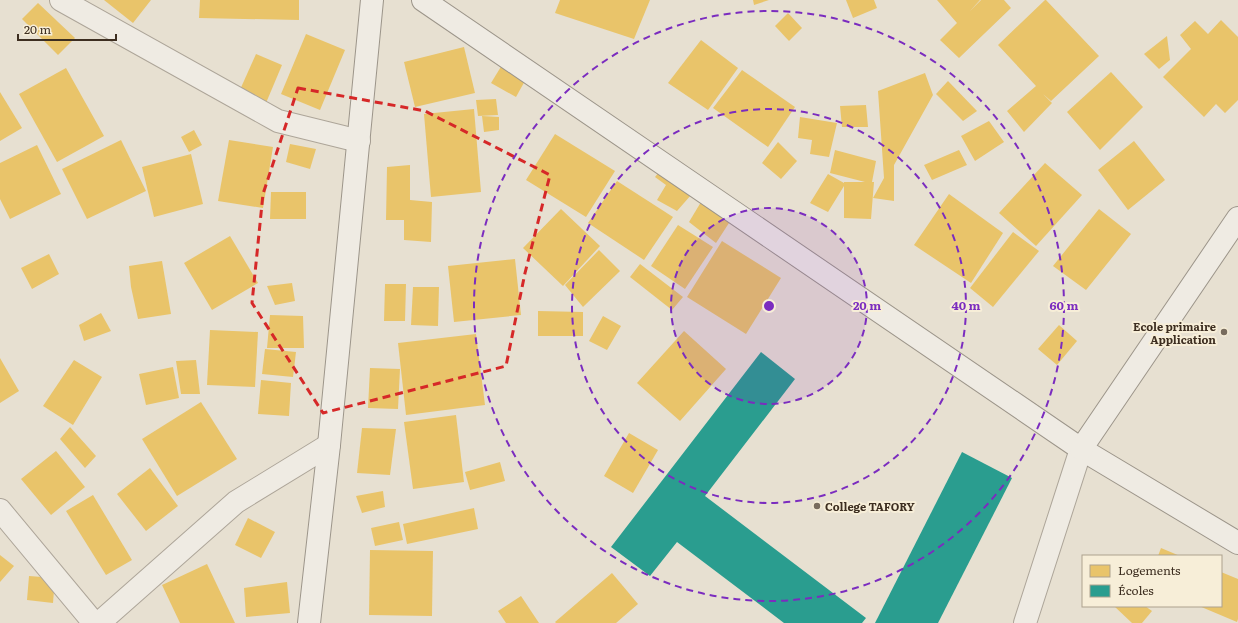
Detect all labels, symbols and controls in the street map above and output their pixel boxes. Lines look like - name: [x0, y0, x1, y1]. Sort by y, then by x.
- scale bar: [18, 16, 116, 42]
- text: 20 m: [24, 20, 51, 38]
- text: 20 m: [853, 296, 881, 314]
- text: 40 m: [952, 296, 981, 314]
- text: 60 m: [1050, 296, 1078, 314]
- centre of rings: [762, 299, 776, 313]
- place label: Ecole primaire Application: [1133, 318, 1216, 347]
- marker: Ecole primaire Application: [1219, 327, 1229, 337]
- place label: College TAFORY: [825, 498, 916, 514]
- marker: College TAFORY: [812, 501, 822, 511]
- legend: [1082, 555, 1222, 607]
- text: Logements: [1118, 561, 1181, 579]
- text: Écoles: [1118, 581, 1154, 599]

